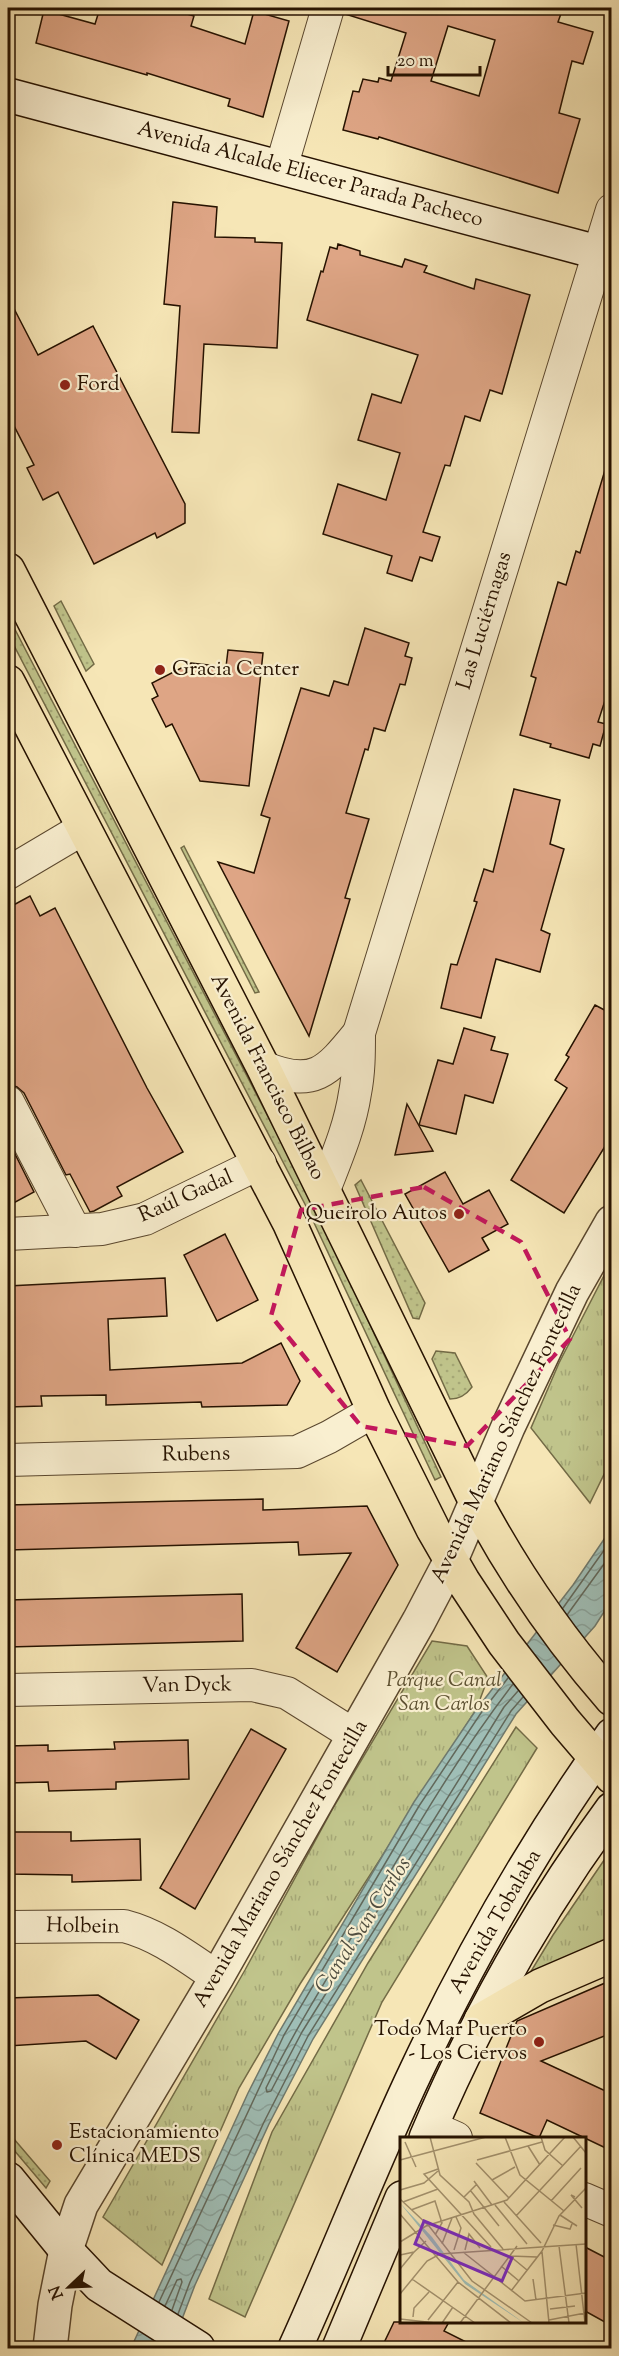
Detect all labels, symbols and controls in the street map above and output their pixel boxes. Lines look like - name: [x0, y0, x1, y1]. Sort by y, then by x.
- scale bar: [388, 39, 480, 77]
- text: 20 m: [397, 49, 434, 75]
- street label: Avenida Alcalde Eliecer Parada Pacheco: [134, 114, 486, 236]
- place label: Ford: [77, 370, 120, 400]
- marker: Ford: [58, 378, 72, 392]
- street label: Las Luciérnagas: [450, 548, 520, 694]
- place label: Gracia Center: [172, 655, 299, 685]
- marker: Gracia Center: [153, 663, 167, 677]
- street label: Avenida Francisco Bilbao: [202, 969, 332, 1185]
- street label: Raúl Gadal: [134, 1163, 238, 1231]
- place label: Queirolo Autos: [305, 1199, 447, 1229]
- marker: Queirolo Autos: [452, 1207, 466, 1221]
- street label: Avenida Mariano Sánchez Fontecilla: [424, 1279, 590, 1589]
- street label: Rubens: [162, 1439, 230, 1471]
- park label: Parque Canal San Carlos: [386, 1666, 502, 1720]
- street label: Van Dyck: [142, 1670, 233, 1702]
- street label: Avenida Mariano Sánchez Fontecilla: [186, 1714, 376, 2013]
- street label: Avenida Tobalaba: [442, 1844, 550, 2000]
- water label: Canal San Carlos: [308, 1852, 420, 2000]
- street label: Holbein: [46, 1911, 120, 1943]
- place label: Todo Mar Puerto - Los Ciervos: [374, 2015, 527, 2069]
- marker: Todo Mar Puerto - Los Ciervos: [532, 2035, 546, 2049]
- place label: Estacionamiento Clínica MEDS: [69, 2118, 219, 2172]
- inset map: [400, 2137, 586, 2323]
- marker: Estacionamiento Clínica MEDS: [50, 2138, 64, 2152]
- north arrow: [39, 2257, 99, 2317]
- text: N: [44, 2281, 71, 2302]

